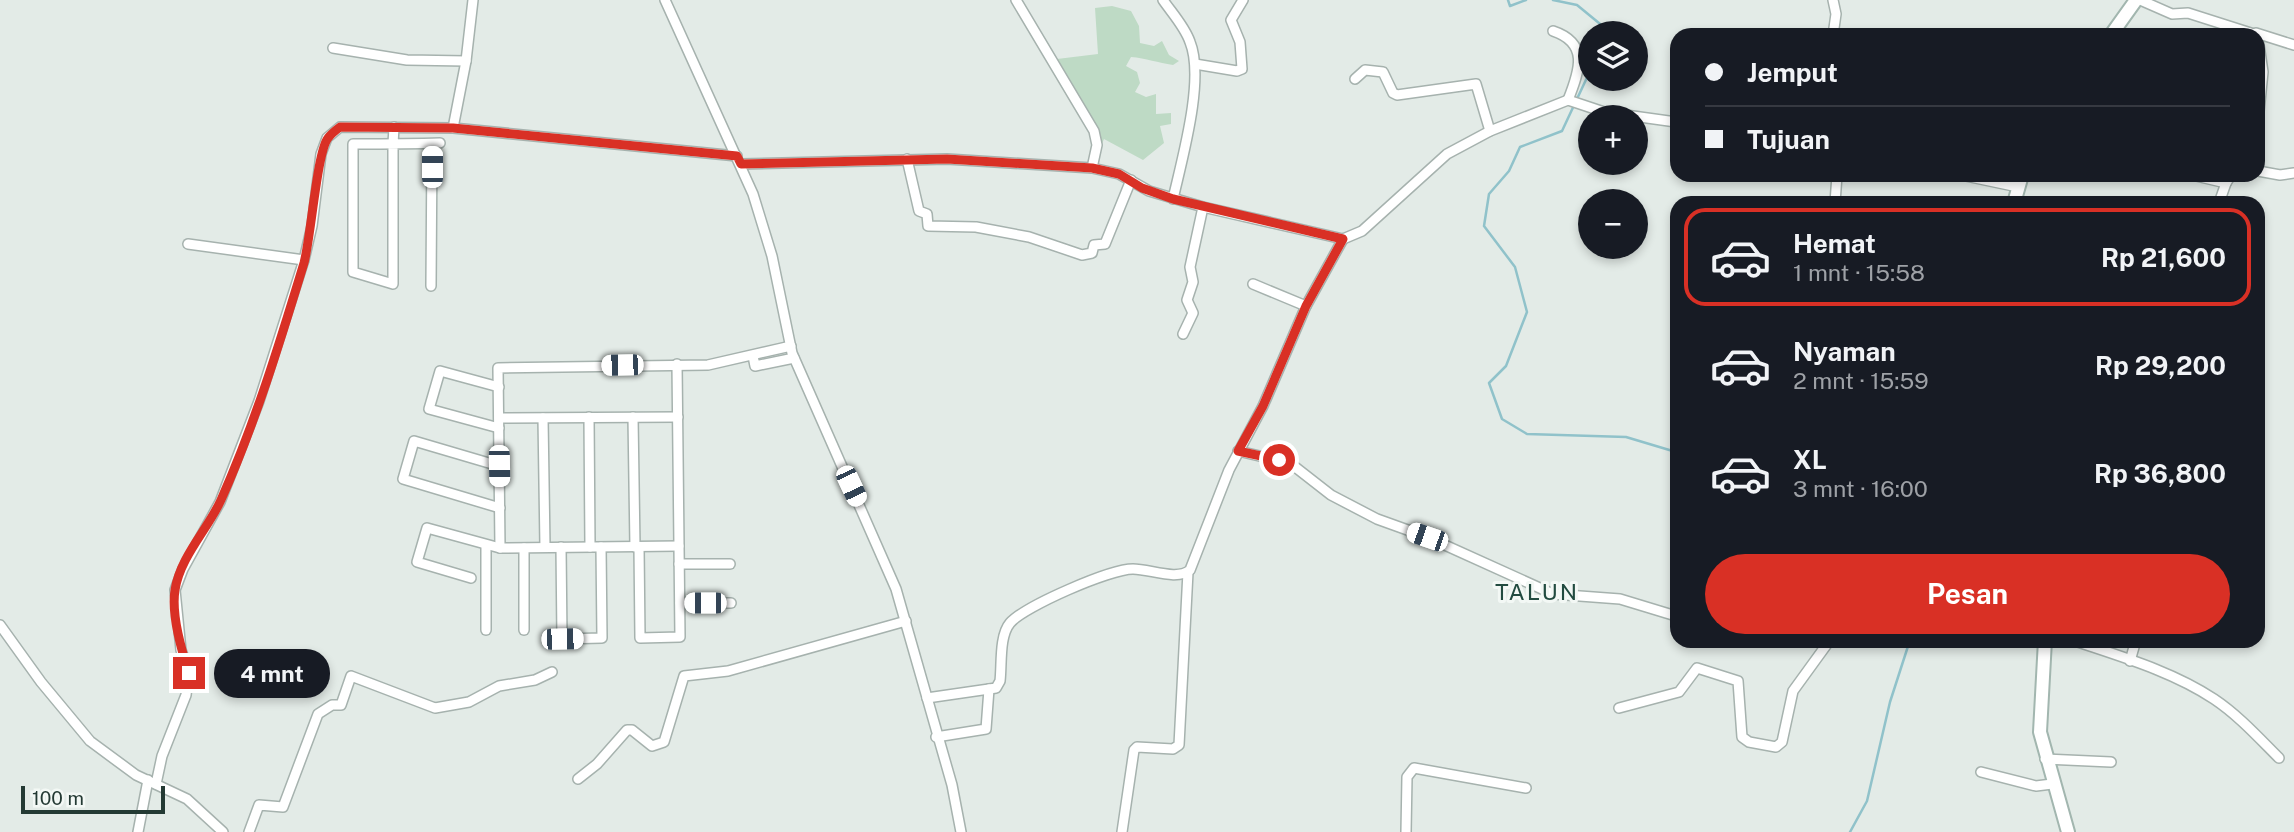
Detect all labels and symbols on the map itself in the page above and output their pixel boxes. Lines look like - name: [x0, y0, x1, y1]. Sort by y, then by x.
- car: [422, 146, 443, 188]
- car: [601, 354, 644, 376]
- route start: [1263, 444, 1295, 476]
- car: [489, 445, 510, 487]
- car: [833, 463, 870, 509]
- car: [1404, 520, 1451, 554]
- district label: TALUN: [1495, 578, 1579, 605]
- car: [685, 593, 727, 614]
- car: [541, 628, 584, 650]
- callout: 4 mnt: [214, 648, 329, 698]
- route end: [173, 657, 205, 689]
- scale bar: [21, 783, 164, 815]

